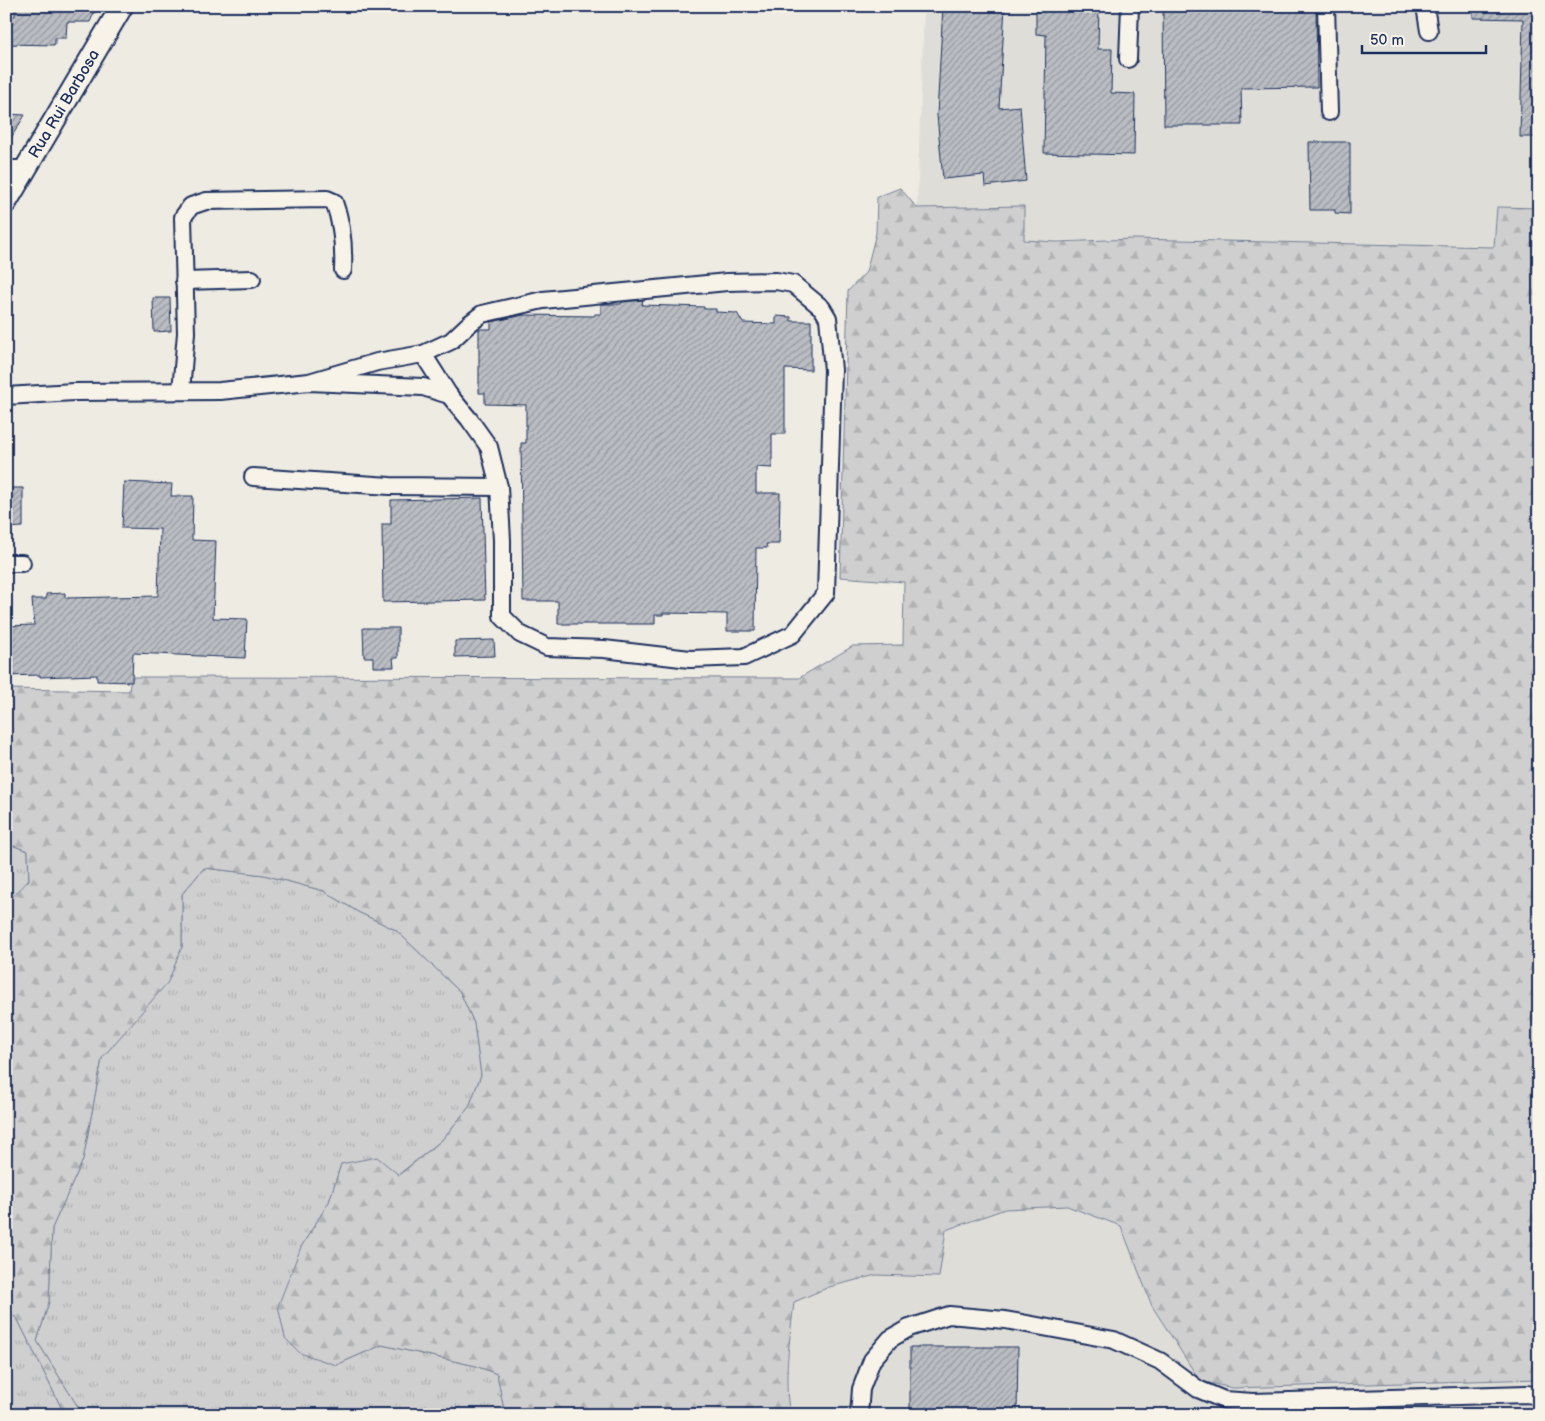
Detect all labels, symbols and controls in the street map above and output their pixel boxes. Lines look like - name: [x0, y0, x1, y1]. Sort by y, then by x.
- scale bar: [1362, 22, 1486, 54]
- text: 50 m: [1370, 31, 1404, 50]
- street label: Rua Rui Barbosa: [25, 46, 104, 162]

